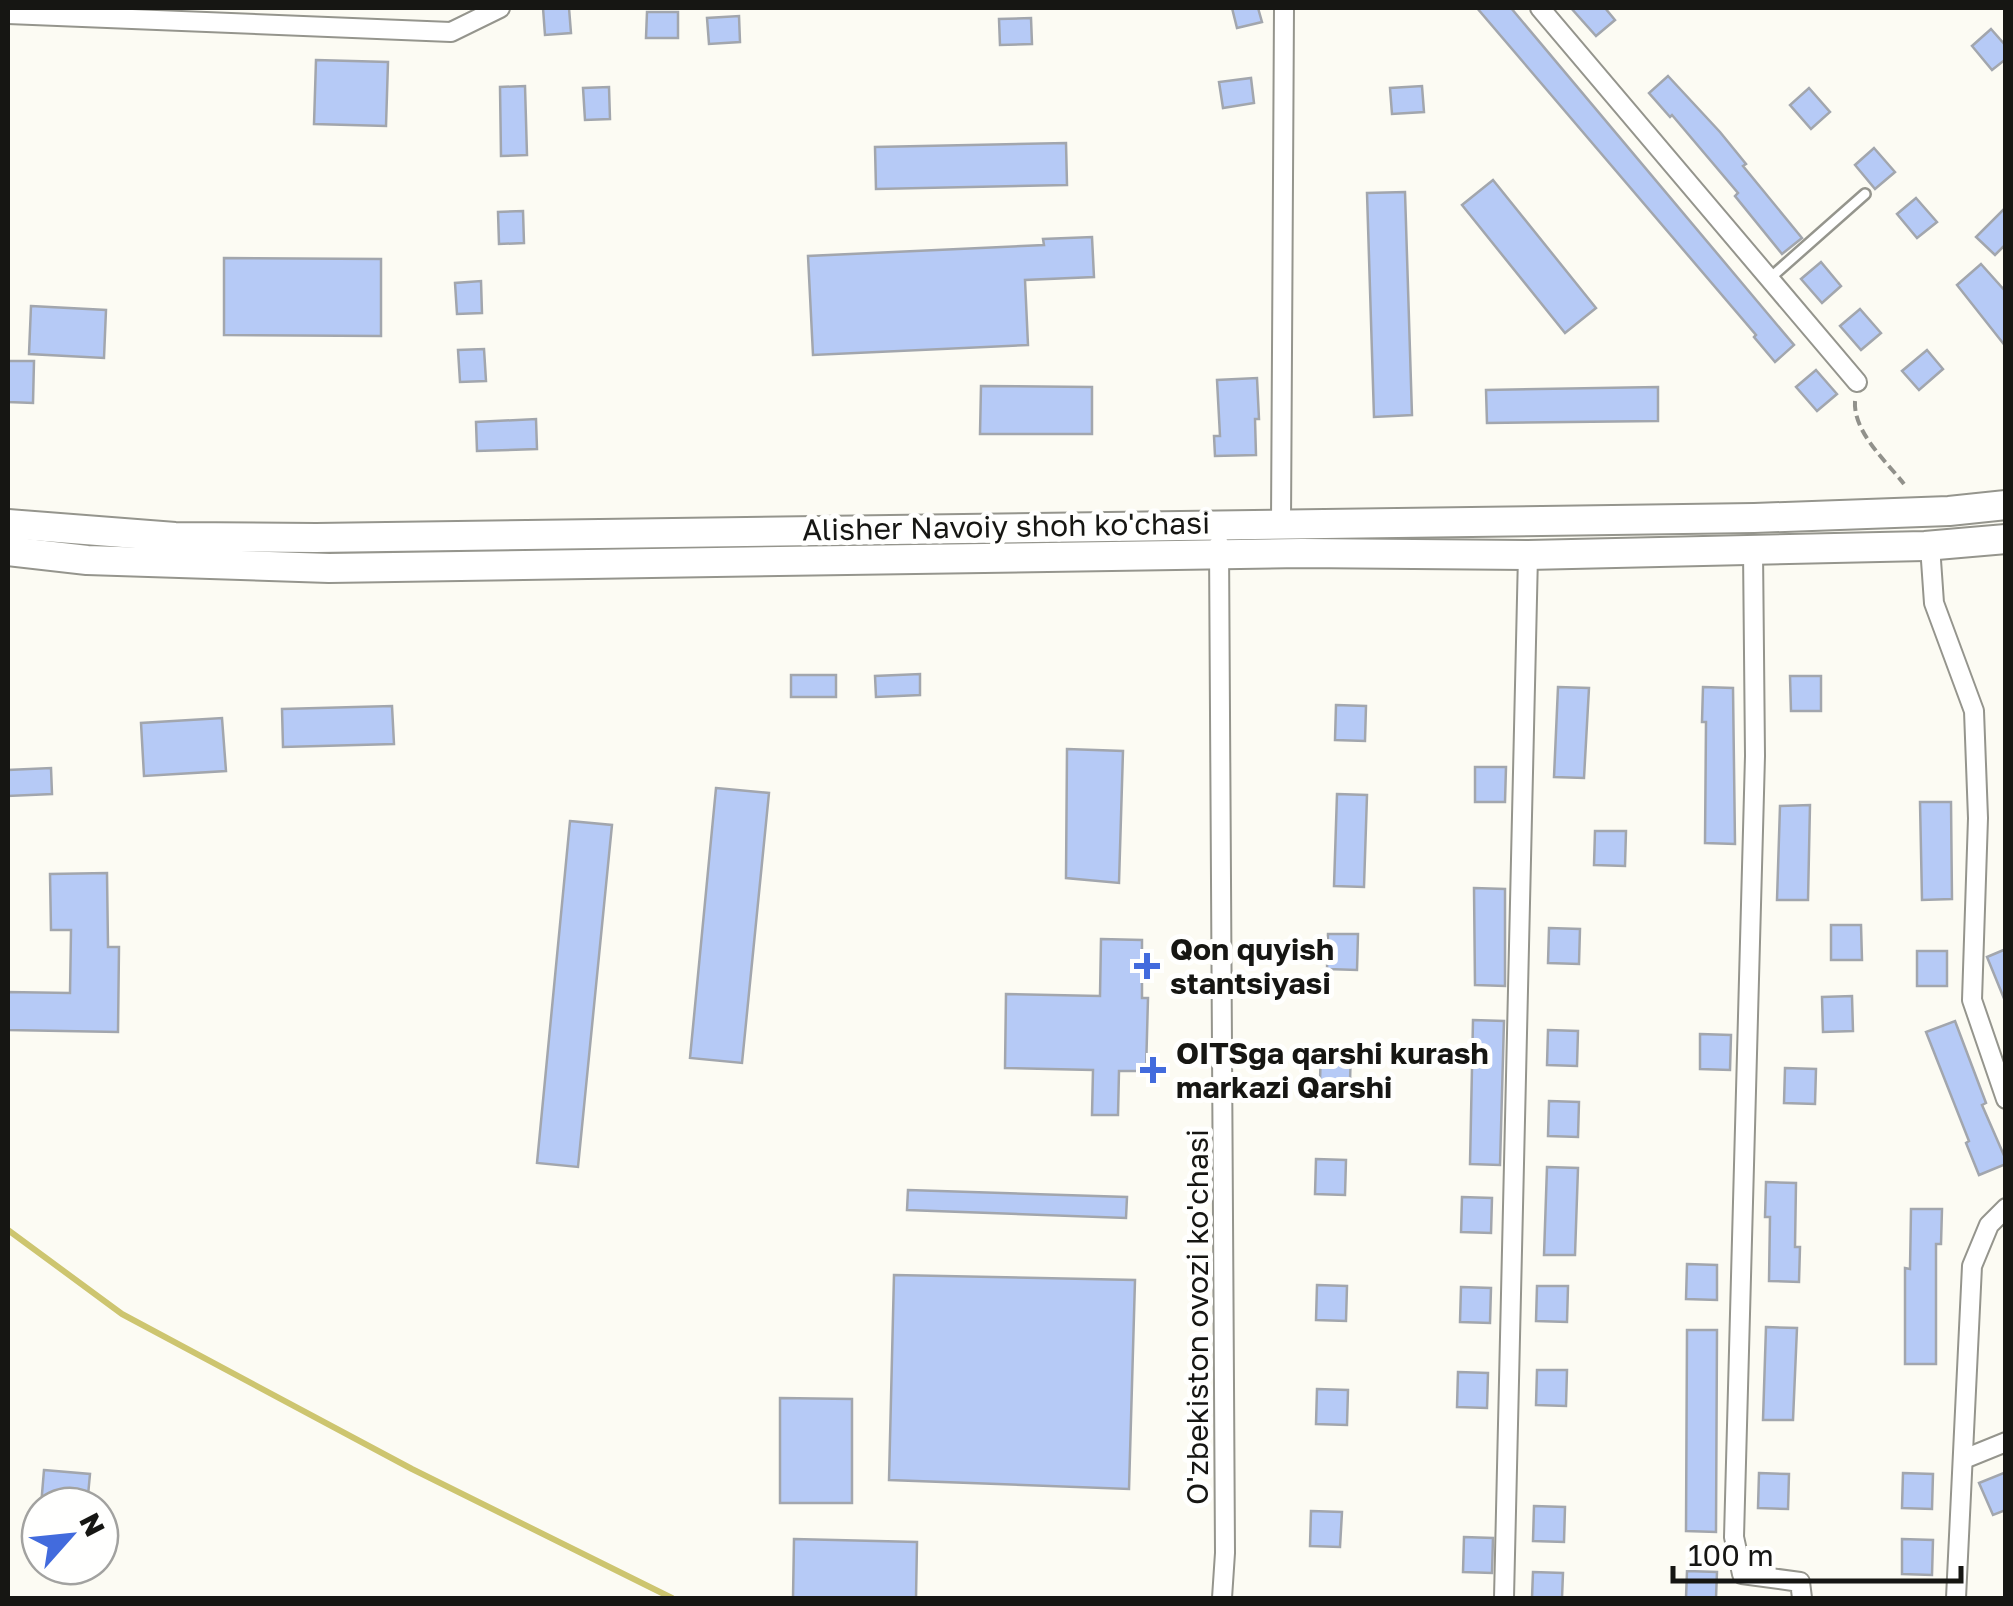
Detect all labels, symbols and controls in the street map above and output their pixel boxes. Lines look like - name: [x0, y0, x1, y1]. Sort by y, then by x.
- street label: Alisher Navoiy shoh ko'chasi: [802, 504, 1210, 548]
- place label: Qon quyish stantsiyasi: [1170, 931, 1334, 1001]
- marker: Qon quyish stantsiyasi: [1134, 953, 1160, 979]
- place label: OITSga qarshi kurash markazi Qarshi: [1176, 1035, 1489, 1105]
- marker: OITSga qarshi kurash markazi Qarshi: [1140, 1057, 1166, 1083]
- street label: O'zbekiston ovozi ko'chasi: [1179, 1129, 1215, 1505]
- north arrow: [20, 1486, 120, 1586]
- text: N: [73, 1507, 112, 1541]
- scale bar: [1673, 1521, 1960, 1583]
- text: 100 m: [1688, 1537, 1774, 1573]

